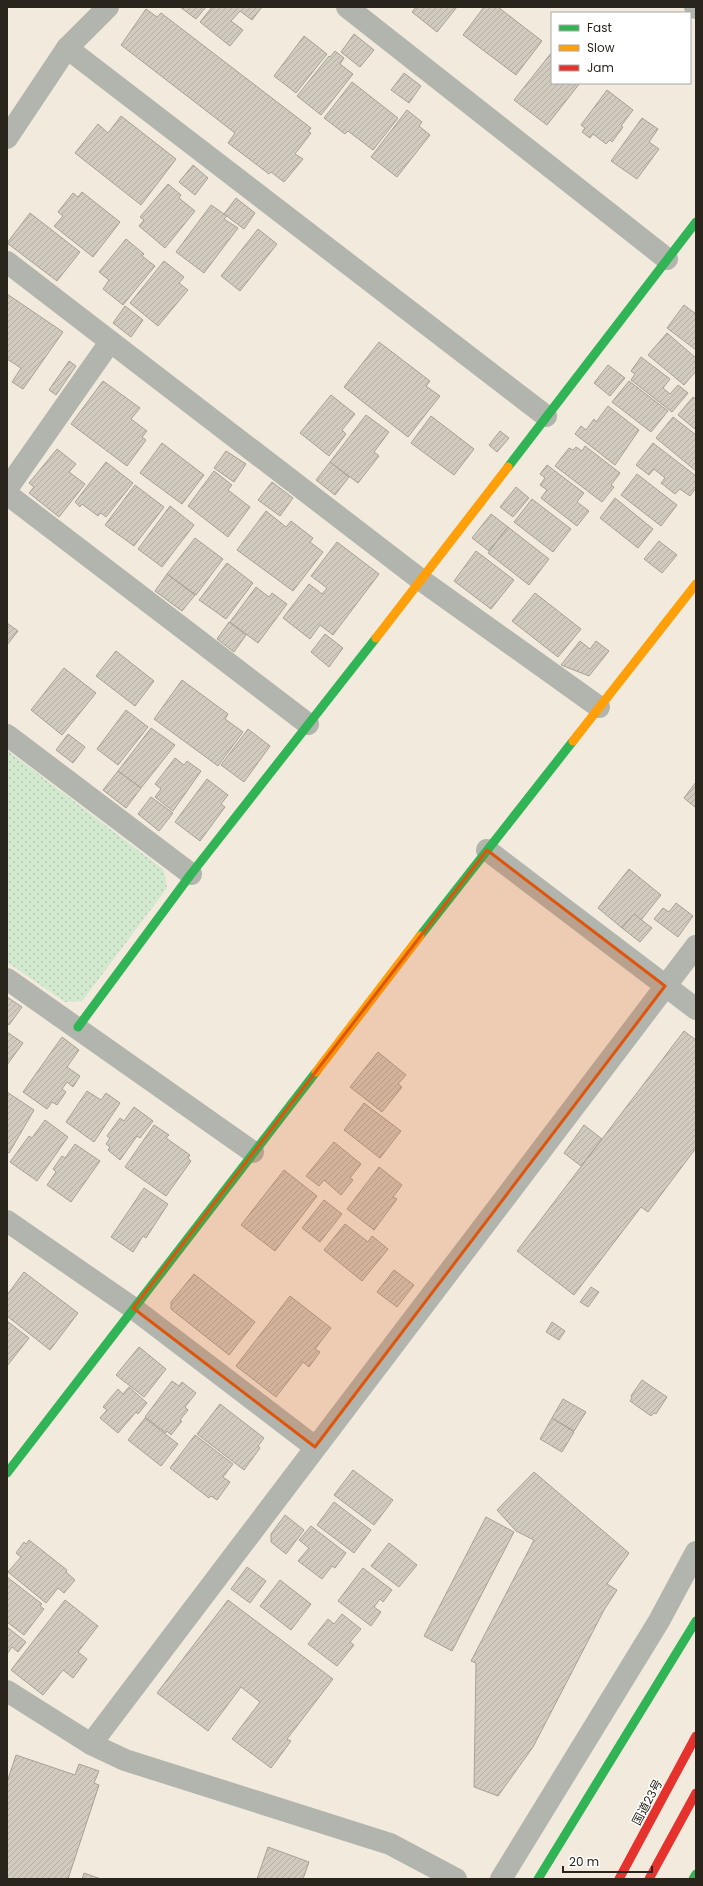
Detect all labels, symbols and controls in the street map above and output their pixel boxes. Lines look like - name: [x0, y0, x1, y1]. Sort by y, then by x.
- legend: [551, 12, 691, 84]
- text: Fast: [587, 19, 612, 36]
- text: Slow: [587, 39, 615, 56]
- text: Jam: [587, 59, 614, 76]
- street label: 国道23号: [628, 1776, 666, 1828]
- scale bar: [563, 1848, 652, 1874]
- text: 20 m: [569, 1853, 599, 1870]

